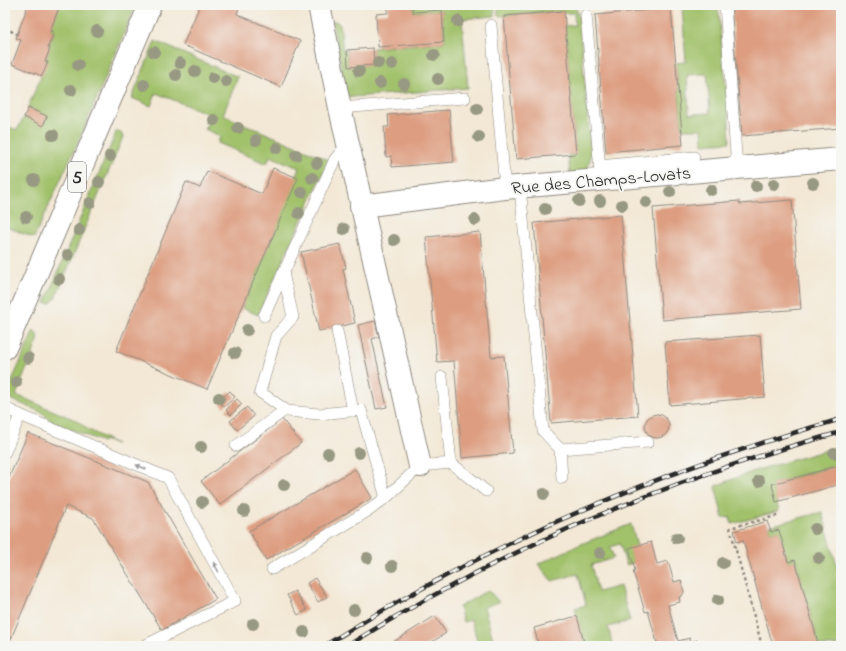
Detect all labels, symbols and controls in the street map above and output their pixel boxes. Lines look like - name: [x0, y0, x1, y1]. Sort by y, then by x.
- street label: Rue des Champs-Lovats: [510, 161, 692, 203]
- road number: 5: [68, 162, 86, 192]
- one-way arrow: [136, 464, 147, 470]
- one-way arrow: [213, 561, 219, 573]

